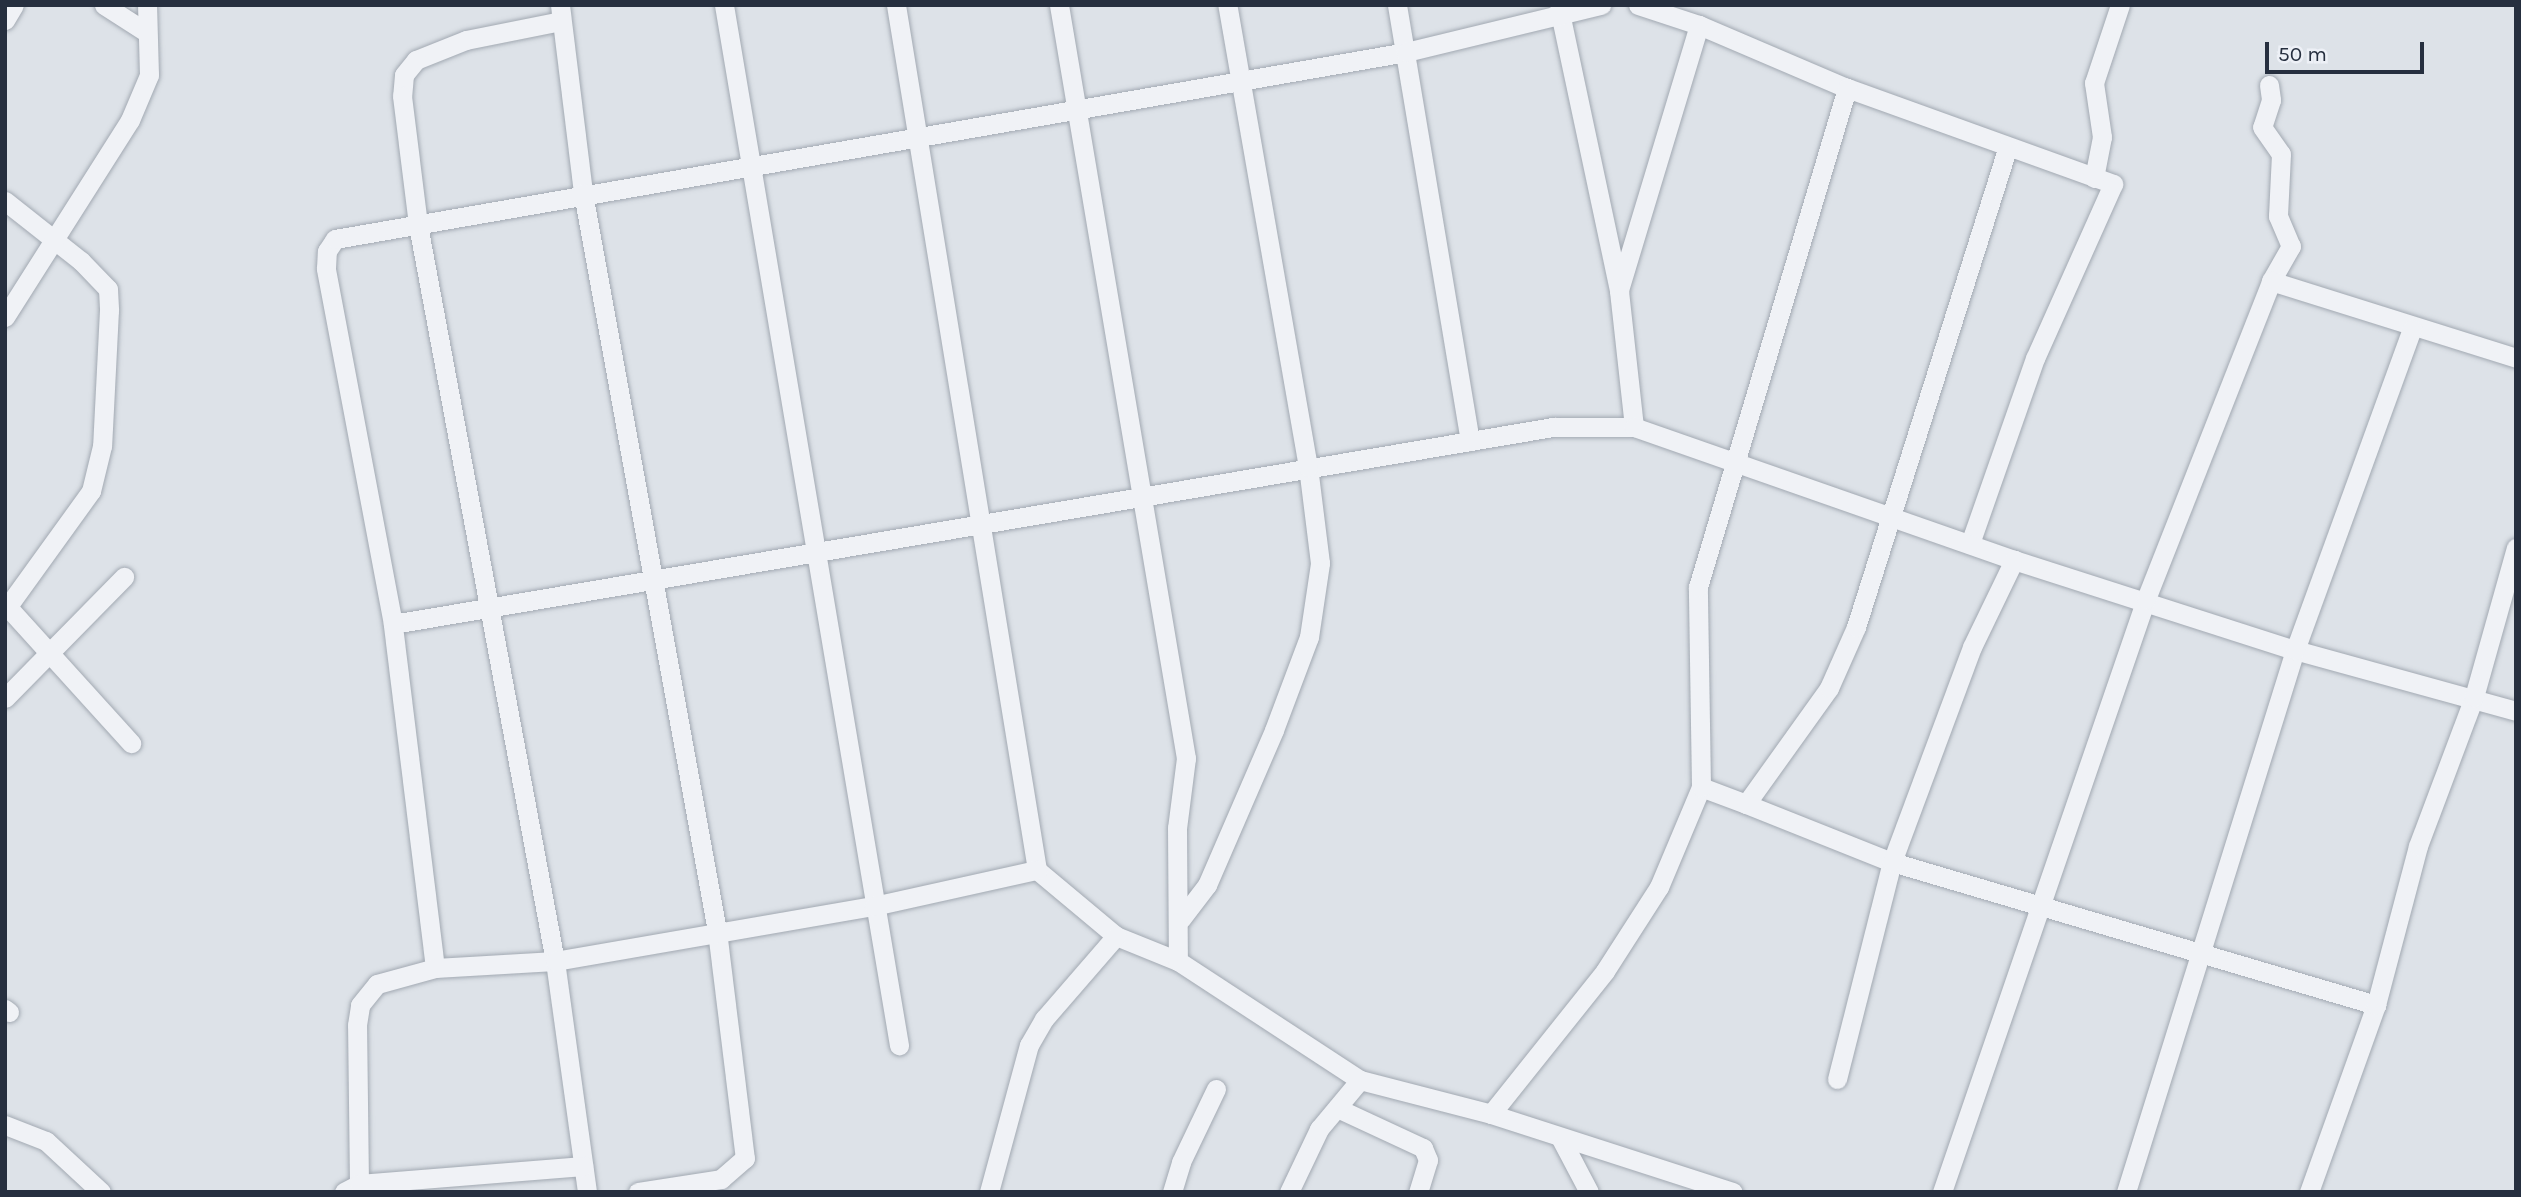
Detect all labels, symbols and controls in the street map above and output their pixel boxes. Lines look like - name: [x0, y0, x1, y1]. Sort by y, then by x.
- scale bar: [2269, 28, 2428, 72]
- text: 50 m: [2278, 42, 2327, 66]

